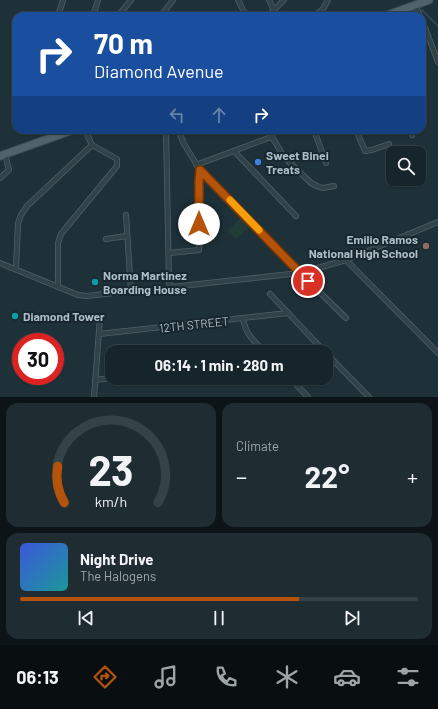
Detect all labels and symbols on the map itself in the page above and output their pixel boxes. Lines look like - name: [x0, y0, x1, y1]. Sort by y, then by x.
- place label: Sweet Binei Treats: [266, 148, 329, 176]
- marker: Sweet Binei Treats: [253, 157, 263, 167]
- position arrow: [178, 203, 220, 245]
- place label: Emilio Ramos National High School: [309, 232, 418, 260]
- marker: Emilio Ramos National High School: [421, 241, 431, 251]
- pin: [291, 264, 325, 298]
- place label: Norma Martinez Boarding House: [103, 268, 187, 296]
- marker: Norma Martinez Boarding House: [90, 277, 100, 287]
- place label: Diamond Tower: [23, 309, 105, 323]
- marker: Diamond Tower: [10, 311, 20, 321]
- street label: 12TH STREET: [158, 313, 230, 335]
- speed limit sign: 30: [12, 333, 64, 385]

